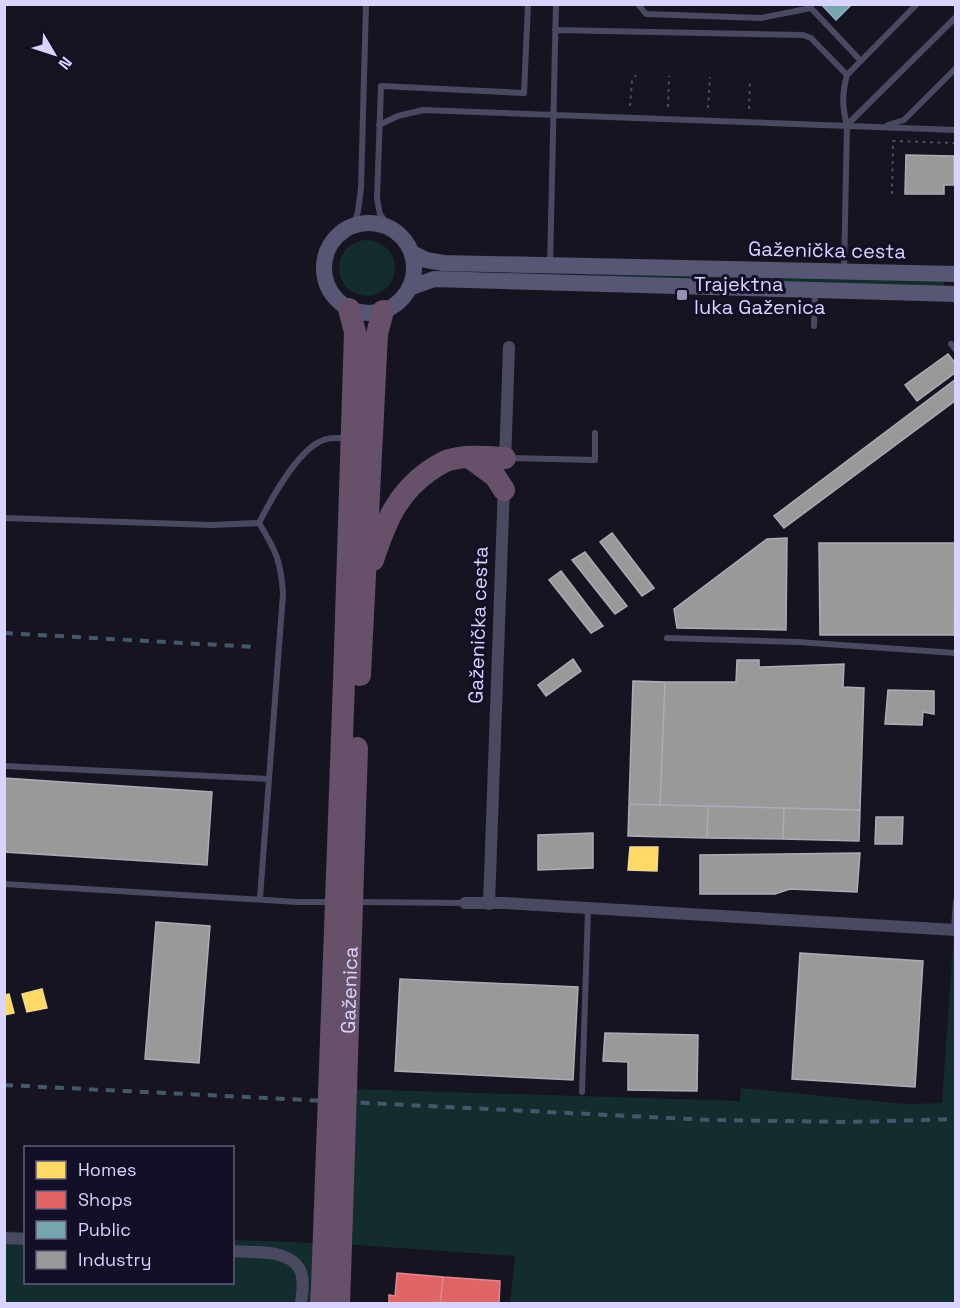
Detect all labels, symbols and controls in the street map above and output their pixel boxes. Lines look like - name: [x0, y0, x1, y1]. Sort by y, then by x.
- north arrow: [24, 24, 84, 84]
- text: N: [54, 52, 77, 74]
- street label: Gaženička cesta: [748, 236, 906, 264]
- place label: Trajektna luka Gaženica: [694, 271, 826, 320]
- marker: Trajektna luka Gaženica: [675, 288, 689, 302]
- street label: Gaženička cesta: [462, 546, 494, 704]
- street label: Gaženica: [335, 946, 364, 1034]
- legend: [24, 1146, 234, 1284]
- text: Homes: [78, 1158, 137, 1181]
- text: Shops: [78, 1188, 132, 1211]
- text: Public: [78, 1218, 131, 1241]
- text: Industry: [78, 1248, 151, 1271]

